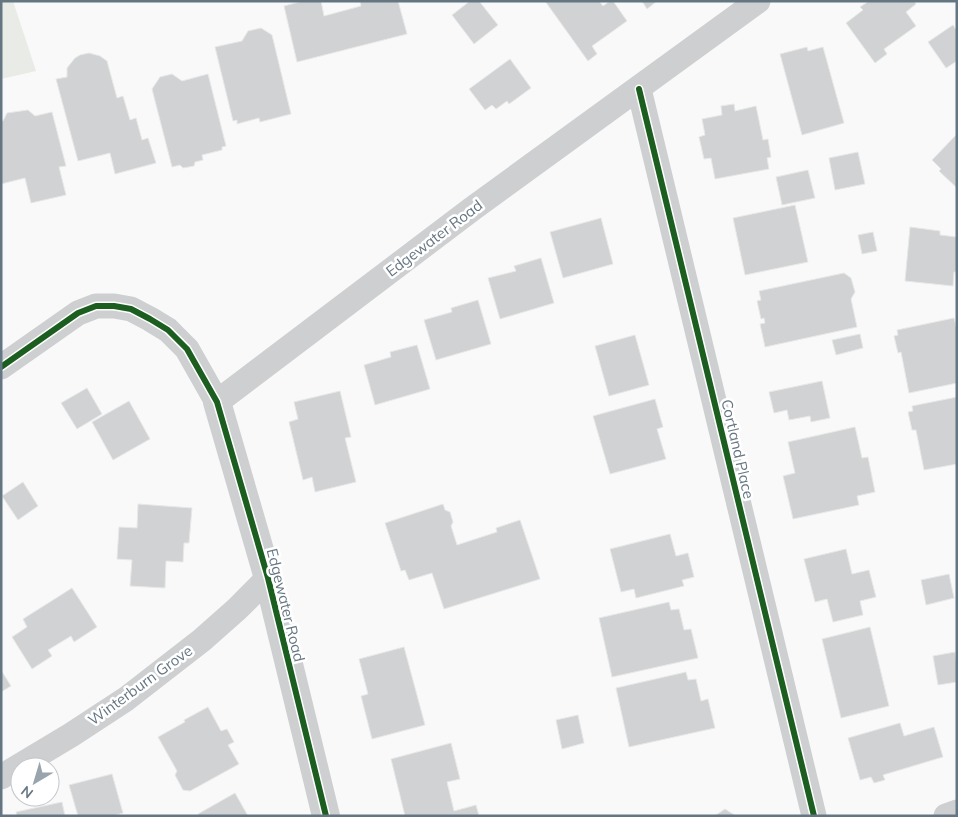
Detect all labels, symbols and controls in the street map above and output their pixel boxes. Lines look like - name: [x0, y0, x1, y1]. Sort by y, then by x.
- street label: Edgewater Road: [382, 195, 486, 281]
- street label: Cortland Place: [717, 397, 759, 501]
- street label: Edgewater Road: [263, 546, 309, 664]
- street label: Winterburn Grove: [84, 641, 196, 729]
- north arrow: [10, 757, 60, 807]
- text: N: [17, 782, 37, 803]

